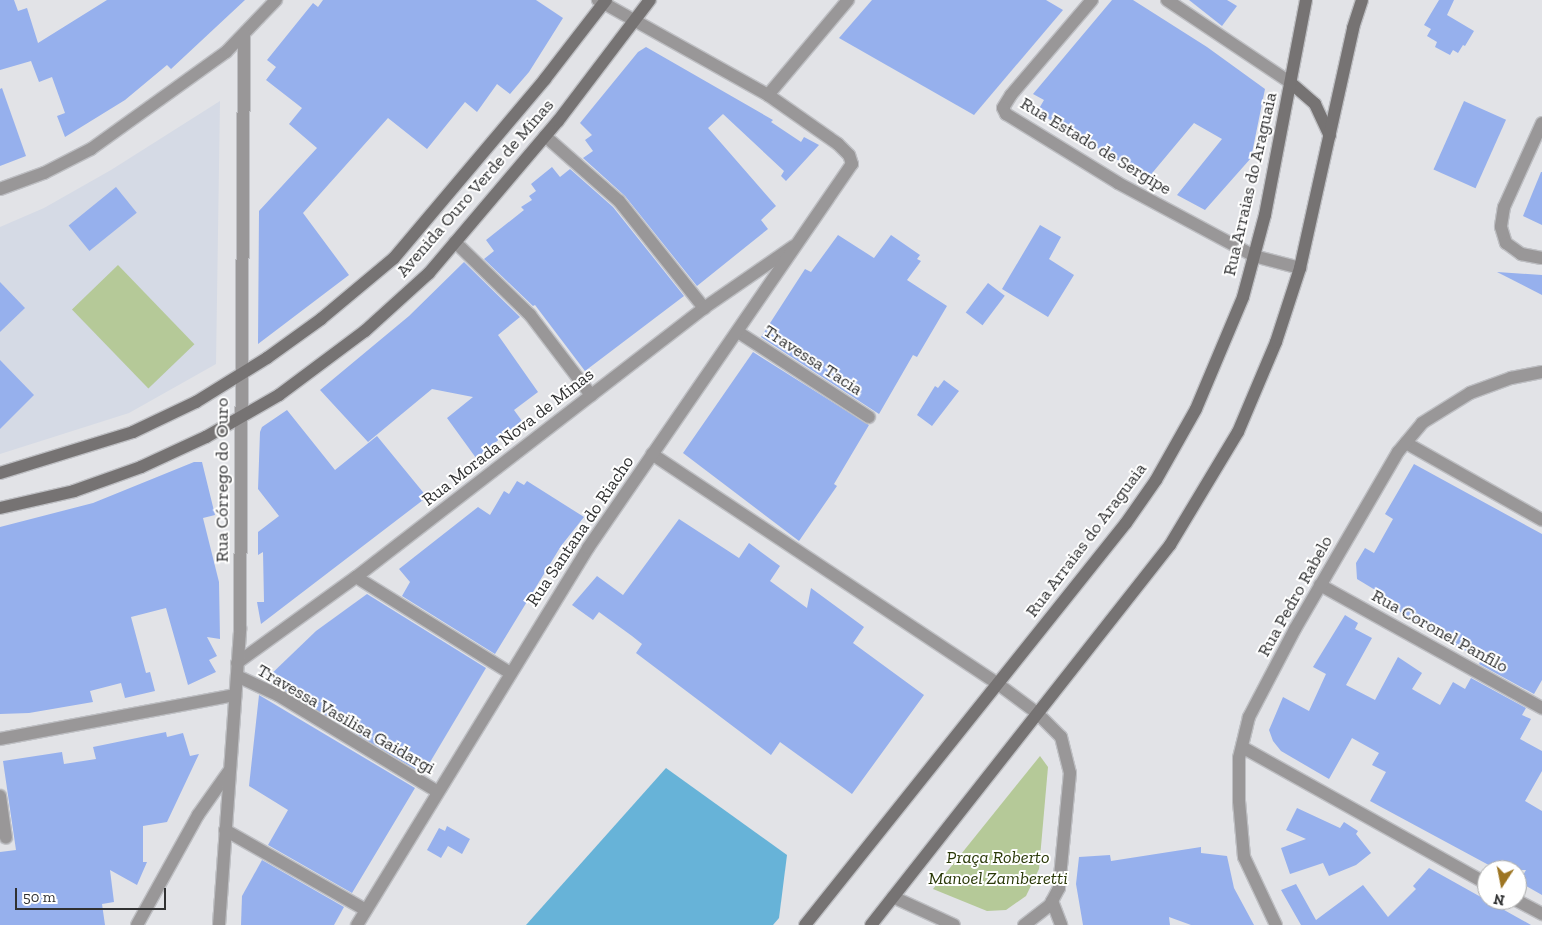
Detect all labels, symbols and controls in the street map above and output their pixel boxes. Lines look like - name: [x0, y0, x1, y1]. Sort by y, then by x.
- street label: Rua Arraias do Araguaia: [1218, 90, 1282, 278]
- street label: Rua Estado de Sergipe: [1017, 92, 1175, 200]
- street label: Avenida Ouro Verde de Minas: [392, 94, 558, 282]
- street label: Travessa Tacia: [759, 320, 867, 400]
- street label: Rua Morada Nova de Minas: [418, 363, 598, 511]
- street label: Rua Córrego do Ouro: [211, 398, 233, 562]
- street label: Rua Santana do Riacho: [522, 452, 638, 610]
- street label: Rua Arraias do Araguaia: [1021, 458, 1151, 622]
- street label: Rua Pedro Rabelo: [1253, 532, 1337, 660]
- street label: Rua Coronel Panfilo: [1368, 585, 1512, 677]
- street label: Travessa Vasilisa Gaidargi: [253, 659, 439, 779]
- park label: Praça Roberto Manoel Zamberetti: [928, 847, 1068, 890]
- north arrow: [1477, 860, 1527, 910]
- scale bar: [18, 878, 169, 910]
- text: 50 m: [23, 888, 56, 906]
- text: N: [1492, 890, 1506, 909]

